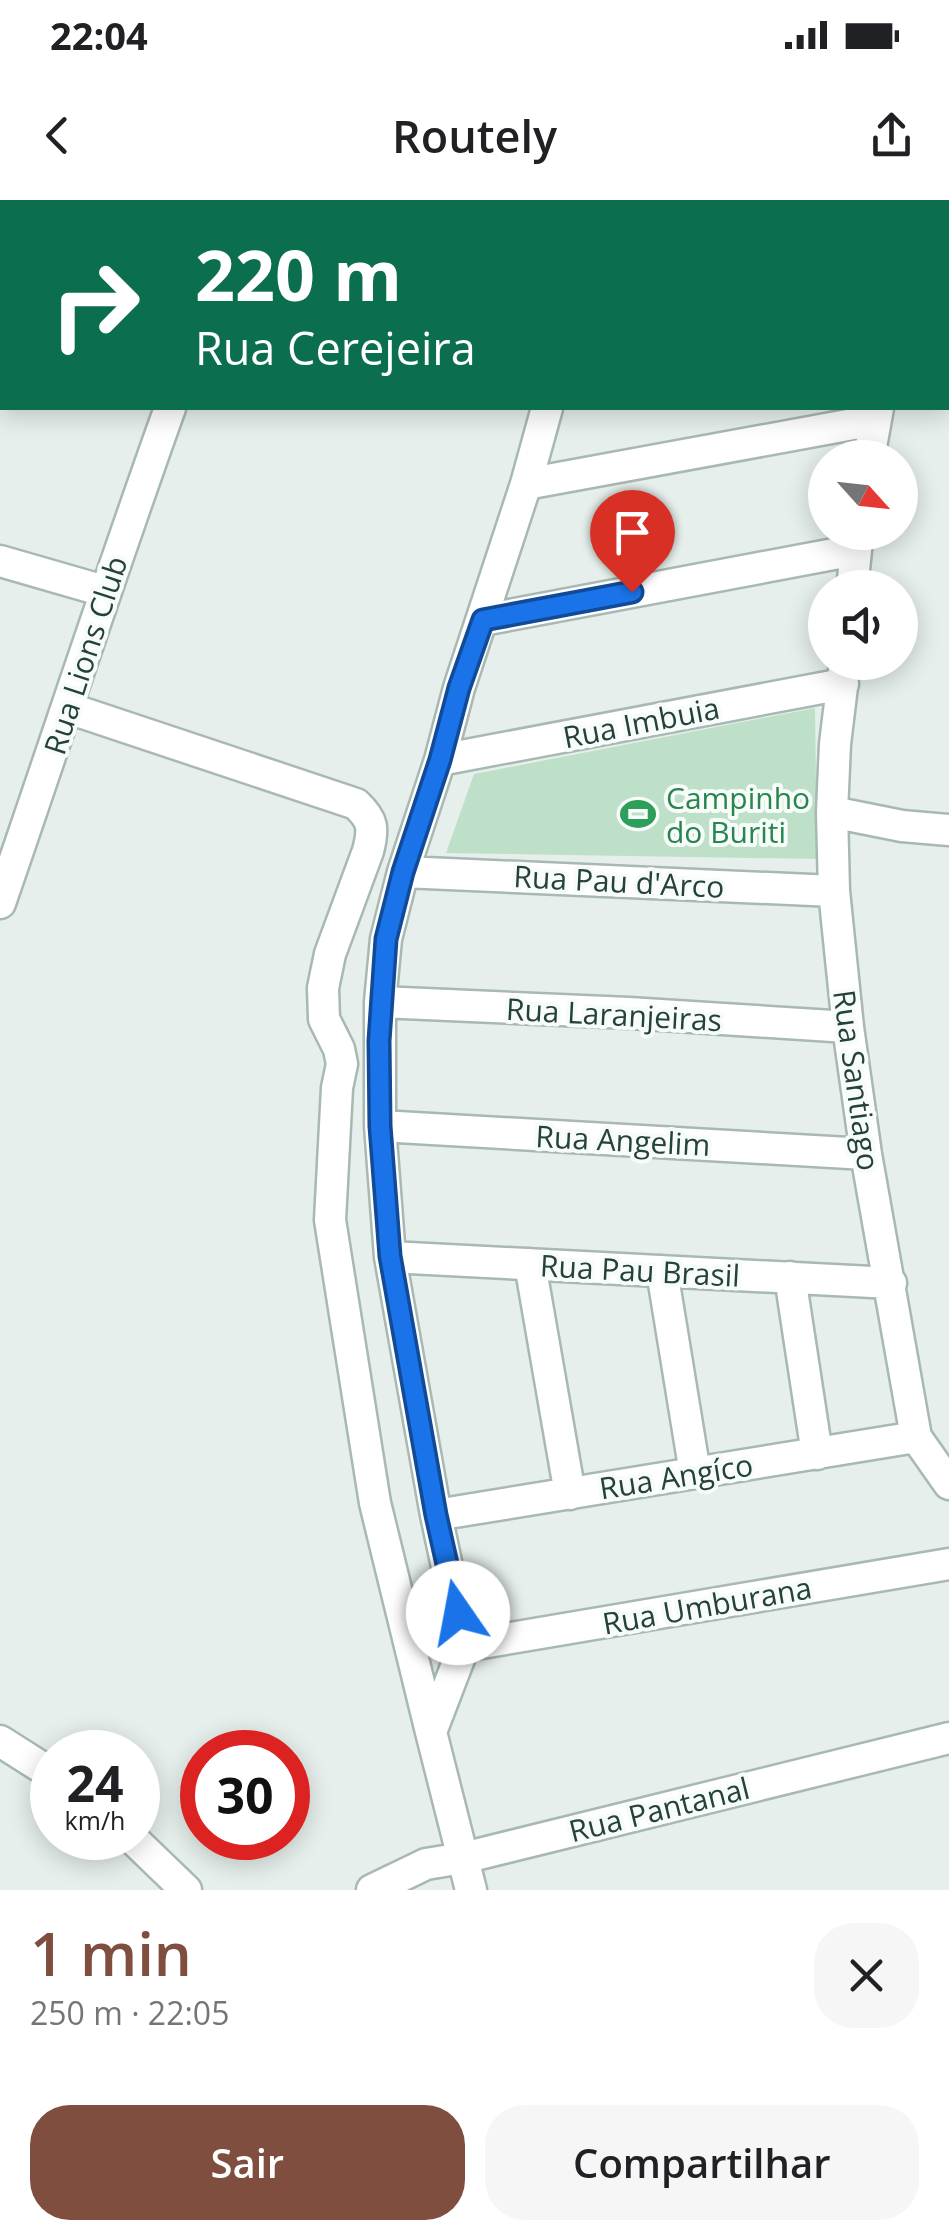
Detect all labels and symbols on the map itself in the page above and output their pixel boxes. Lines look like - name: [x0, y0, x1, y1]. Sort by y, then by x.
- north arrow: [808, 440, 918, 550]
- pin: [590, 490, 675, 593]
- street label: Rua Lions Club: [34, 551, 136, 759]
- street label: Rua Imbuia: [559, 687, 723, 757]
- place label: Campinho do Buriti: [666, 777, 810, 852]
- sports icon: Campinho do Buriti: [619, 795, 657, 833]
- street label: Rua Pau d'Arco: [513, 855, 725, 907]
- street label: Rua Santiago: [824, 987, 890, 1173]
- street label: Rua Laranjeiras: [505, 988, 723, 1040]
- street label: Rua Angelim: [535, 1115, 711, 1165]
- street label: Rua Pau Brasil: [539, 1244, 741, 1296]
- street label: Rua Angíco: [596, 1444, 756, 1508]
- position arrow: [406, 1561, 510, 1665]
- street label: Rua Umburana: [599, 1566, 815, 1644]
- speed limit sign: 30: [180, 1730, 310, 1860]
- street label: Rua Pantanal: [565, 1767, 753, 1851]

